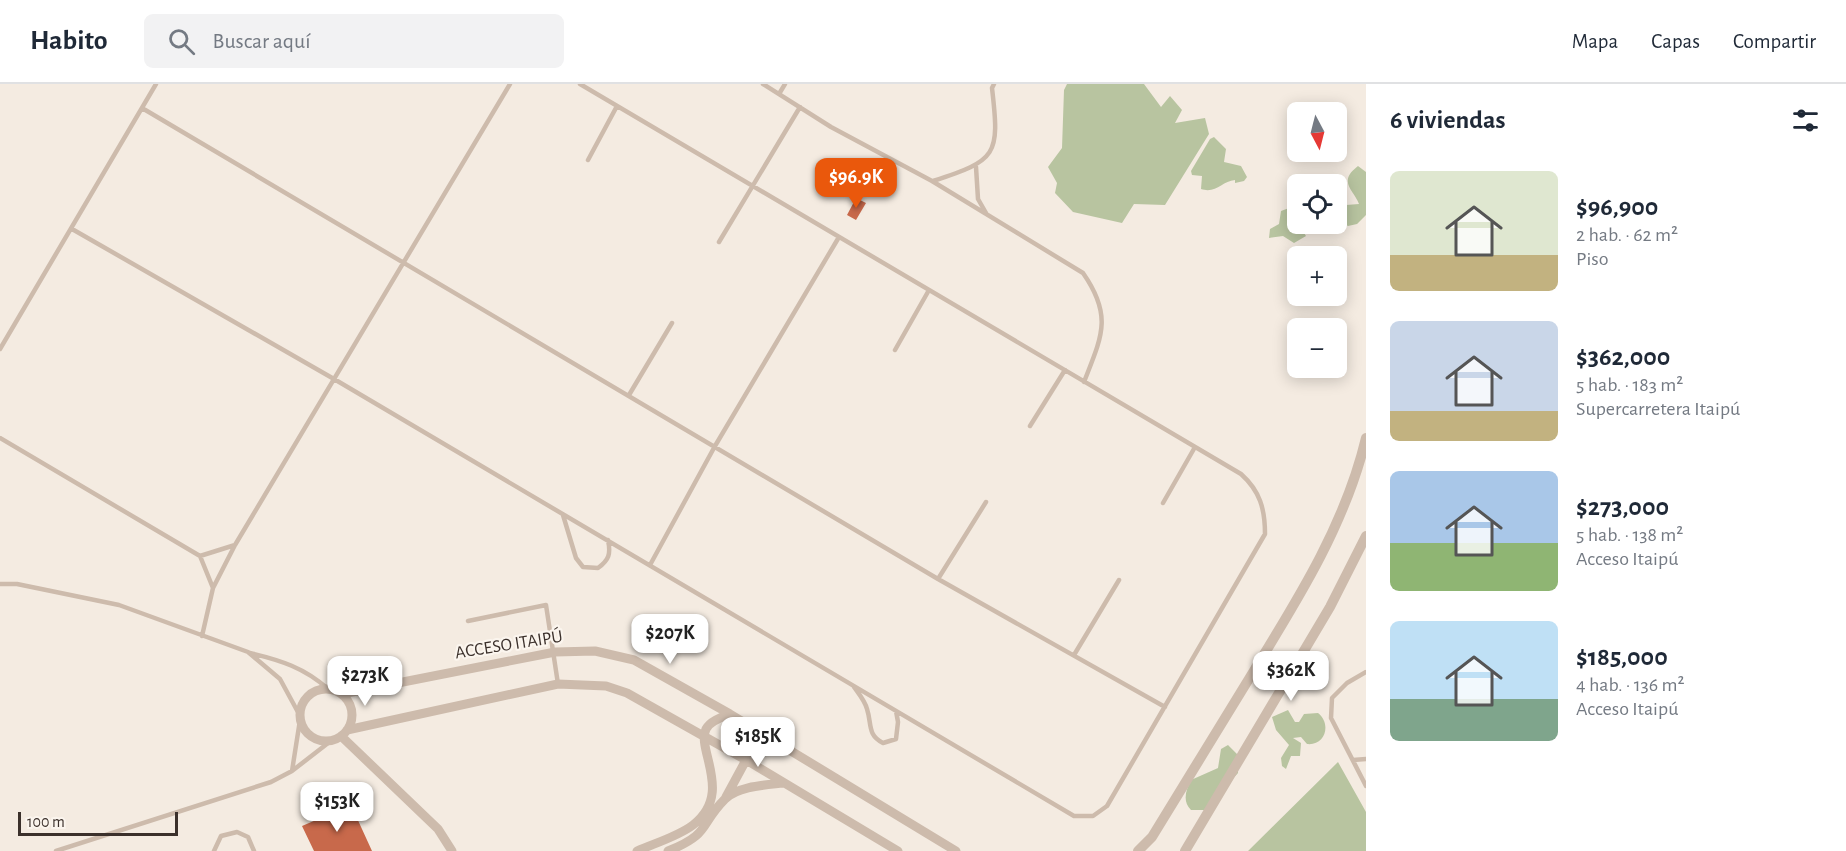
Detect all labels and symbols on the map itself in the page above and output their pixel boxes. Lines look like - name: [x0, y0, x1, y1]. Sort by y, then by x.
- north arrow: [1287, 102, 1347, 162]
- pin: $96.9K: [807, 158, 905, 209]
- pin: $207K: [628, 614, 712, 665]
- street label: ACCESO ITAIPÚ: [453, 625, 564, 662]
- pin: $362K: [1249, 651, 1333, 702]
- pin: $273K: [323, 656, 407, 707]
- pin: $185K: [716, 717, 800, 768]
- pin: $153K: [295, 782, 379, 833]
- scale bar: [18, 809, 178, 836]

